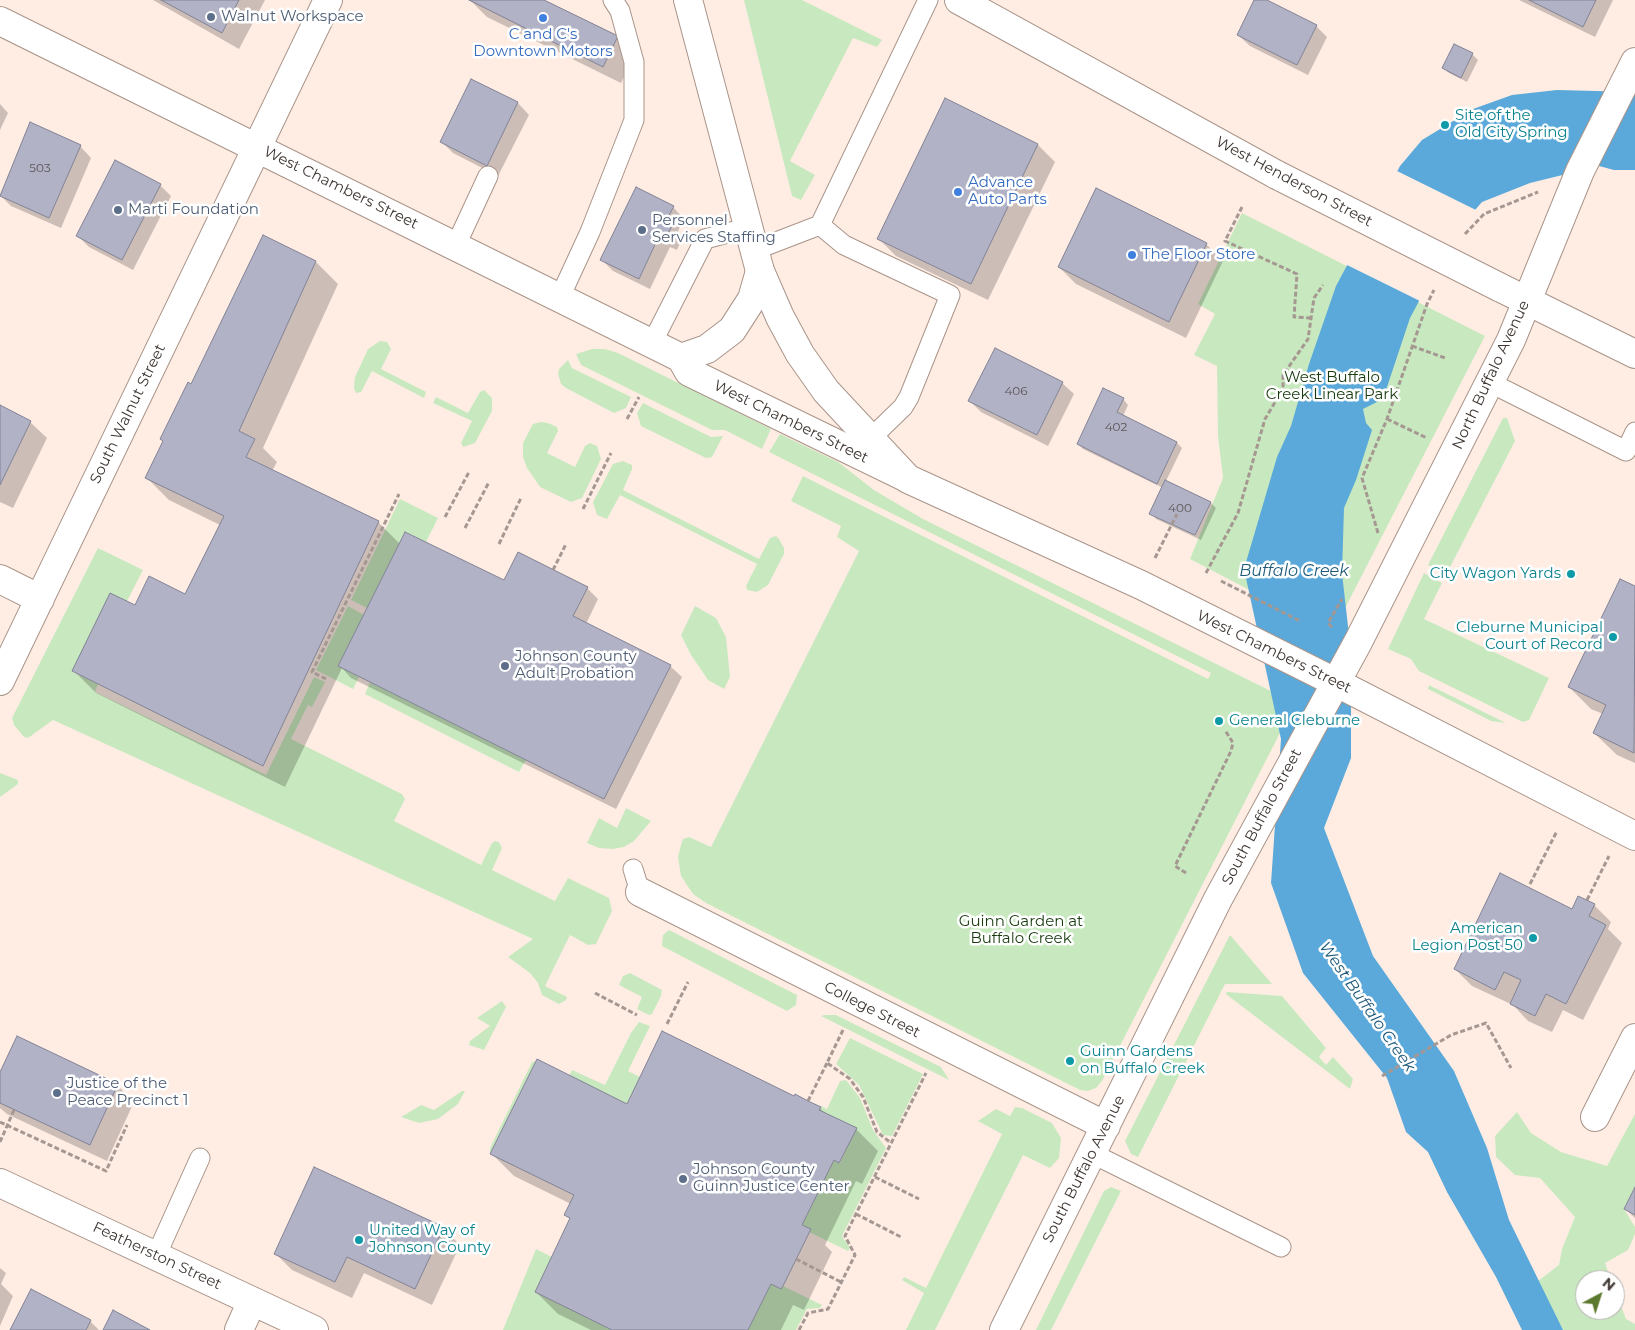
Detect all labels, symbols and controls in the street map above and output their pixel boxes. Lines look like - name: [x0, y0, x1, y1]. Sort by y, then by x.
- place label: Walnut Workspace: [221, 8, 363, 26]
- marker: Walnut Workspace: [205, 11, 217, 23]
- marker: C and C's Downtown Motors: [537, 12, 549, 24]
- place label: C and C's Downtown Motors: [473, 26, 613, 61]
- place label: Site of the Old City Spring: [1455, 107, 1568, 142]
- marker: Site of the Old City Spring: [1439, 119, 1451, 131]
- street label: West Henderson Street: [1213, 133, 1375, 231]
- street label: West Chambers Street: [261, 143, 421, 233]
- house number: 503: [29, 161, 51, 175]
- place label: Advance Auto Parts: [968, 174, 1047, 209]
- marker: Advance Auto Parts: [952, 186, 964, 198]
- place label: Marti Foundation: [128, 201, 259, 219]
- marker: Marti Foundation: [112, 204, 124, 216]
- place label: Personnel Services Staffing: [652, 212, 776, 247]
- marker: Personnel Services Staffing: [636, 224, 648, 236]
- place label: The Floor Store: [1142, 246, 1255, 264]
- marker: The Floor Store: [1126, 249, 1138, 261]
- street label: North Buffalo Avenue: [1449, 298, 1533, 452]
- street label: South Walnut Street: [86, 341, 170, 487]
- park label: West Buffalo Creek Linear Park: [1266, 369, 1398, 404]
- street label: West Chambers Street: [711, 377, 871, 467]
- house number: 406: [1004, 384, 1028, 398]
- house number: 402: [1105, 420, 1127, 434]
- house number: 400: [1168, 501, 1192, 515]
- water label: Buffalo Creek: [1239, 561, 1349, 581]
- place label: City Wagon Yards: [1430, 565, 1561, 583]
- marker: City Wagon Yards: [1565, 568, 1577, 580]
- street label: West Chambers Street: [1194, 607, 1354, 697]
- place label: Cleburne Municipal Court of Record: [1456, 619, 1603, 654]
- marker: Cleburne Municipal Court of Record: [1607, 631, 1619, 643]
- place label: Johnson County Adult Probation: [515, 648, 637, 683]
- marker: Johnson County Adult Probation: [499, 660, 511, 672]
- place label: General Cleburne: [1229, 712, 1360, 730]
- marker: General Cleburne: [1213, 715, 1225, 727]
- street label: South Buffalo Street: [1218, 746, 1306, 888]
- park label: Guinn Garden at Buffalo Creek: [959, 913, 1083, 948]
- place label: American Legion Post 50: [1412, 920, 1523, 955]
- marker: American Legion Post 50: [1527, 932, 1539, 944]
- water label: West Buffalo Creek: [1315, 938, 1419, 1076]
- street label: College Street: [821, 978, 923, 1042]
- place label: Guinn Gardens on Buffalo Creek: [1080, 1043, 1205, 1078]
- marker: Guinn Gardens on Buffalo Creek: [1064, 1055, 1076, 1067]
- place label: Justice of the Peace Precinct 1: [67, 1075, 188, 1110]
- marker: Justice of the Peace Precinct 1: [51, 1087, 63, 1099]
- street label: South Buffalo Avenue: [1039, 1092, 1129, 1246]
- place label: Johnson County Guinn Justice Center: [693, 1161, 850, 1196]
- marker: Johnson County Guinn Justice Center: [677, 1173, 689, 1185]
- street label: Featherston Street: [90, 1218, 224, 1294]
- place label: United Way of Johnson County: [369, 1222, 491, 1257]
- marker: United Way of Johnson County: [353, 1234, 365, 1246]
- north arrow: [1575, 1270, 1625, 1320]
- text: N: [1599, 1274, 1619, 1295]

